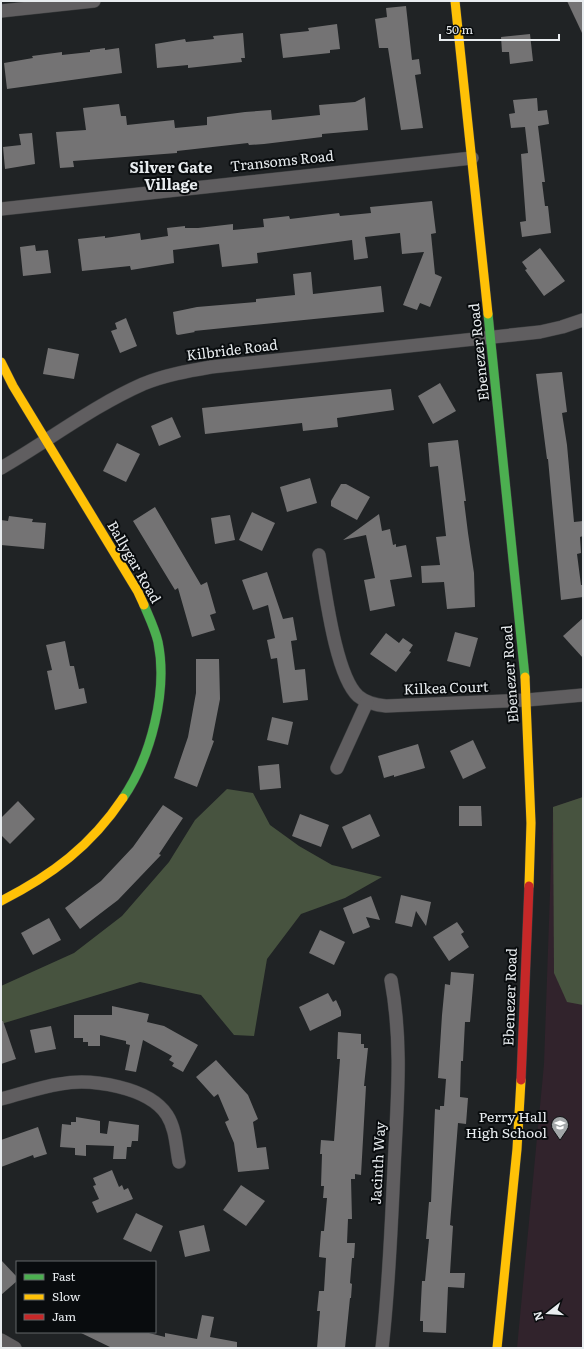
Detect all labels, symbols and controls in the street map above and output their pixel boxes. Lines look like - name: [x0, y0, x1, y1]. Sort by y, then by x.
- scale bar: [440, 16, 559, 42]
- text: 50 m: [446, 20, 473, 38]
- street label: Transoms Road: [229, 145, 335, 175]
- district label: Silver Gate Village: [130, 155, 213, 195]
- street label: Ebenezer Road: [463, 302, 493, 402]
- street label: Kilbride Road: [185, 333, 279, 365]
- street label: Ballygar Road: [103, 517, 167, 607]
- street label: Ebenezer Road: [496, 624, 522, 724]
- street label: Kilkea Court: [403, 676, 489, 698]
- street label: Ebenezer Road: [497, 947, 521, 1046]
- place label: Perry Hall High School: [466, 1106, 547, 1142]
- school or university icon: Perry Hall High School: [550, 1115, 570, 1140]
- street label: Jacinth Way: [365, 1120, 389, 1205]
- legend: [16, 1261, 156, 1333]
- text: Fast: [52, 1267, 76, 1285]
- text: Slow: [52, 1287, 81, 1305]
- north arrow: [528, 1293, 568, 1333]
- text: Jam: [52, 1307, 77, 1325]
- text: N: [528, 1309, 546, 1323]

